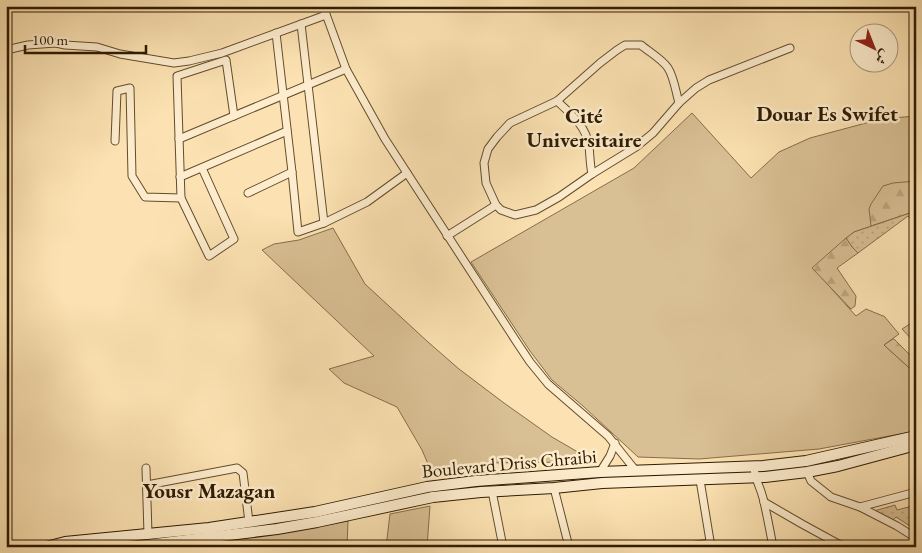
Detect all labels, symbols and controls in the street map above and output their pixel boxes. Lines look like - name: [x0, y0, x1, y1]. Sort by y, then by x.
- scale bar: [25, 22, 146, 54]
- north arrow: [850, 22, 900, 72]
- text: 100 m: [32, 30, 69, 49]
- text: ش: [872, 46, 894, 69]
- district label: Douar Es Swifet: [756, 100, 898, 127]
- district label: Cité Universitaire: [527, 102, 642, 153]
- street label: Boulevard Driss Chraibi: [420, 443, 598, 484]
- district label: Yousr Mazagan: [143, 477, 275, 504]

